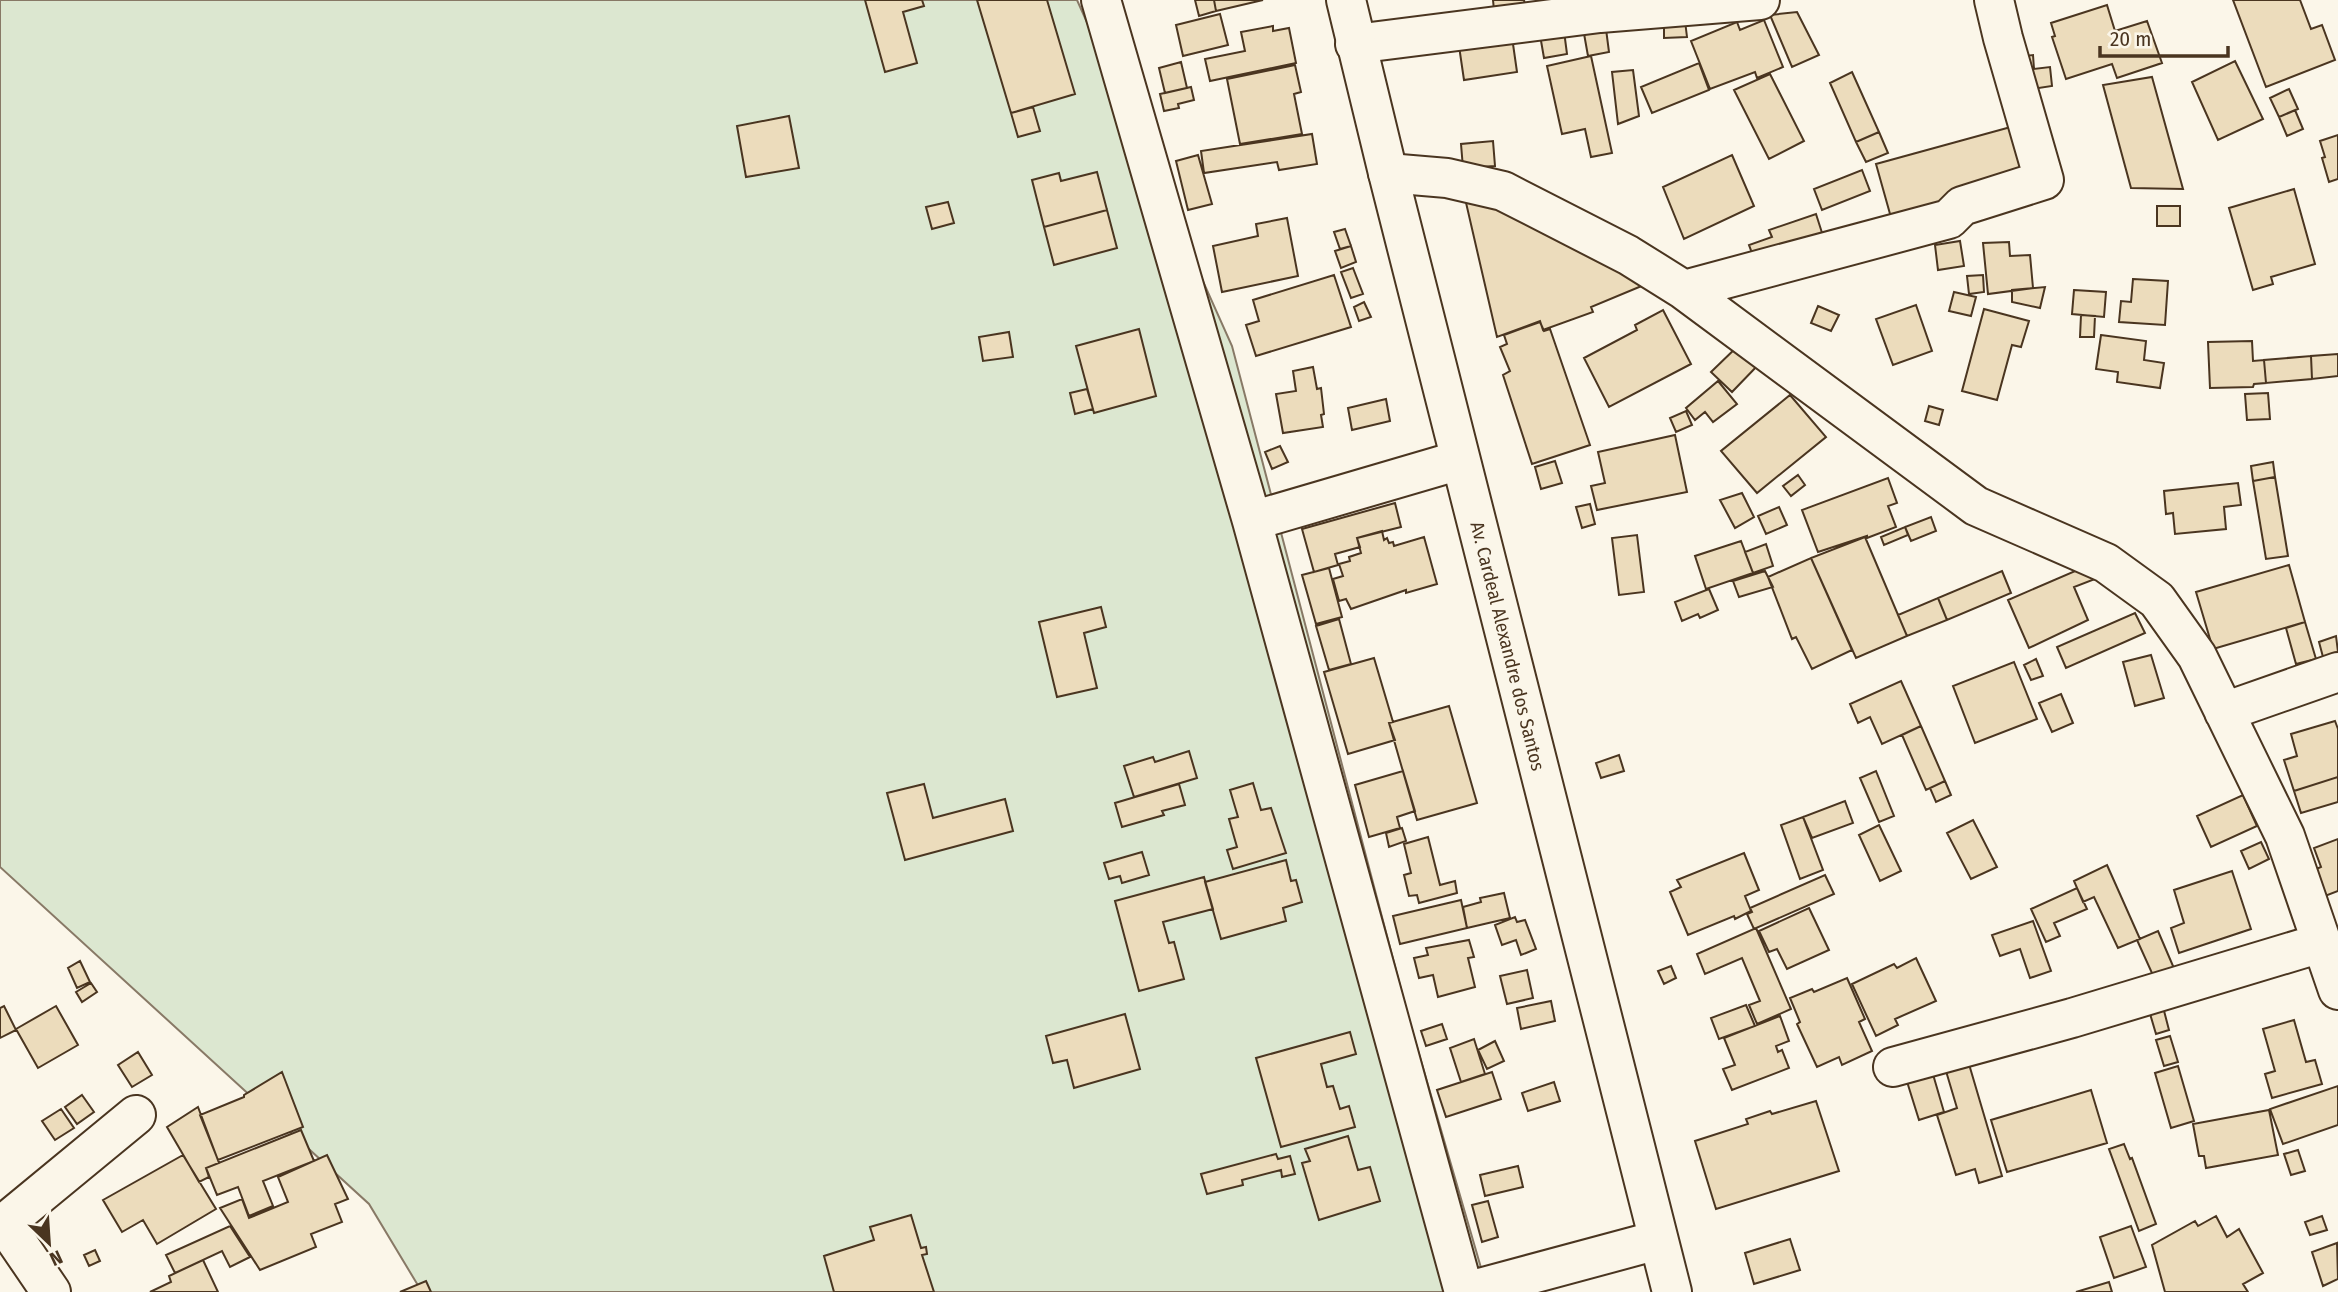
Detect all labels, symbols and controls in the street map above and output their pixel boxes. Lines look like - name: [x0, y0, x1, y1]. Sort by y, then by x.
- scale bar: [2100, 14, 2228, 58]
- text: 20 m: [2110, 26, 2151, 52]
- street label: Av. Cardeal Alexandre dos Santos: [1465, 519, 1550, 773]
- north arrow: [14, 1208, 84, 1278]
- text: N: [46, 1245, 66, 1271]

